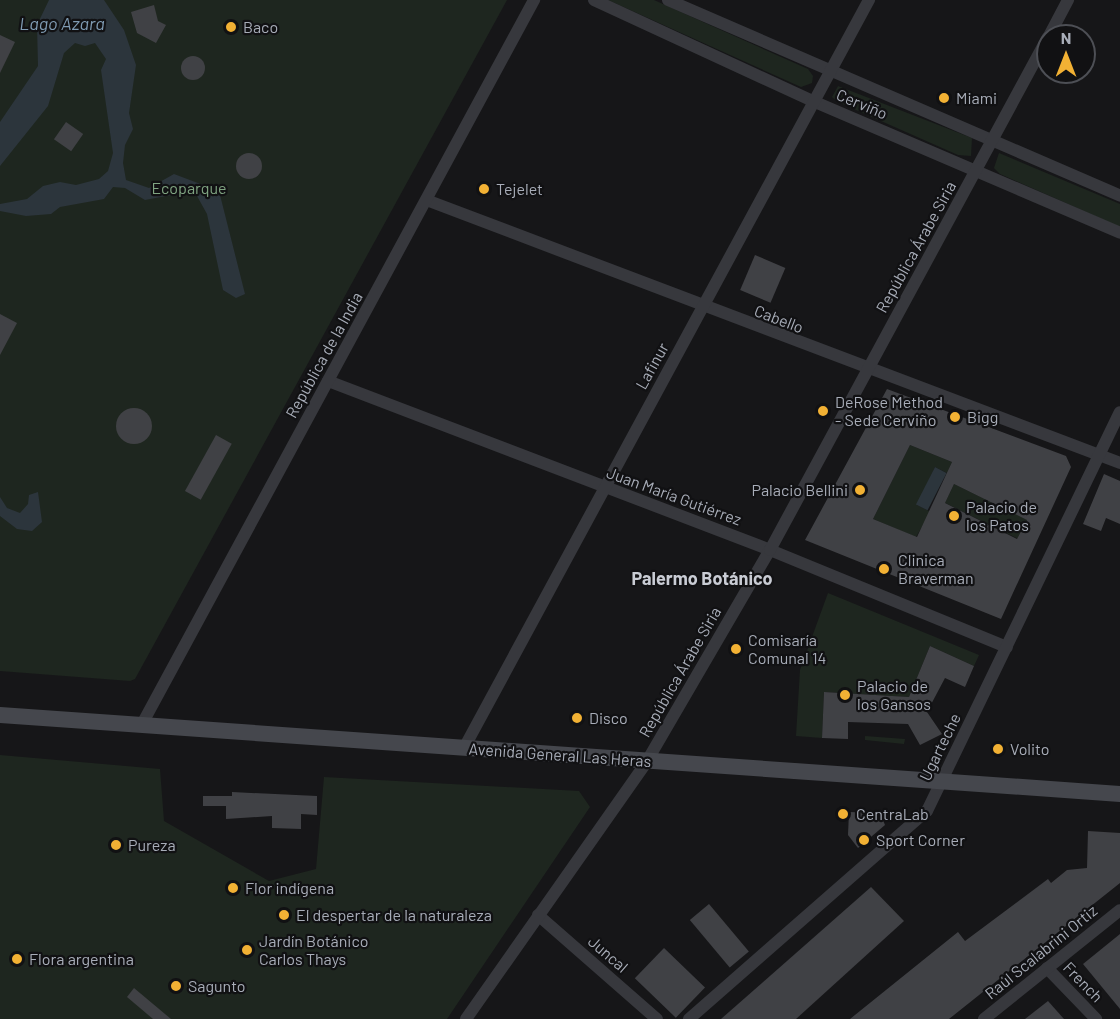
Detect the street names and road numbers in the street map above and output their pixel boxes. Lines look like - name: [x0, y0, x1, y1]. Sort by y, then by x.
- street label: Cerviño: [834, 85, 890, 123]
- street label: República Árabe Siria: [872, 178, 960, 316]
- street label: República de la India: [281, 289, 367, 421]
- street label: Cabello: [752, 301, 806, 337]
- street label: Lafinur: [631, 339, 673, 393]
- street label: Juan María Gutiérrez: [604, 463, 744, 529]
- street label: República Árabe Siria: [635, 603, 725, 741]
- street label: Ugarteche: [915, 710, 965, 784]
- street label: Avenida General Las Heras: [468, 739, 652, 771]
- street label: Raúl Scalabrini Ortiz: [981, 901, 1101, 1003]
- street label: Juncal: [584, 932, 632, 976]
- street label: French: [1059, 958, 1107, 1006]

